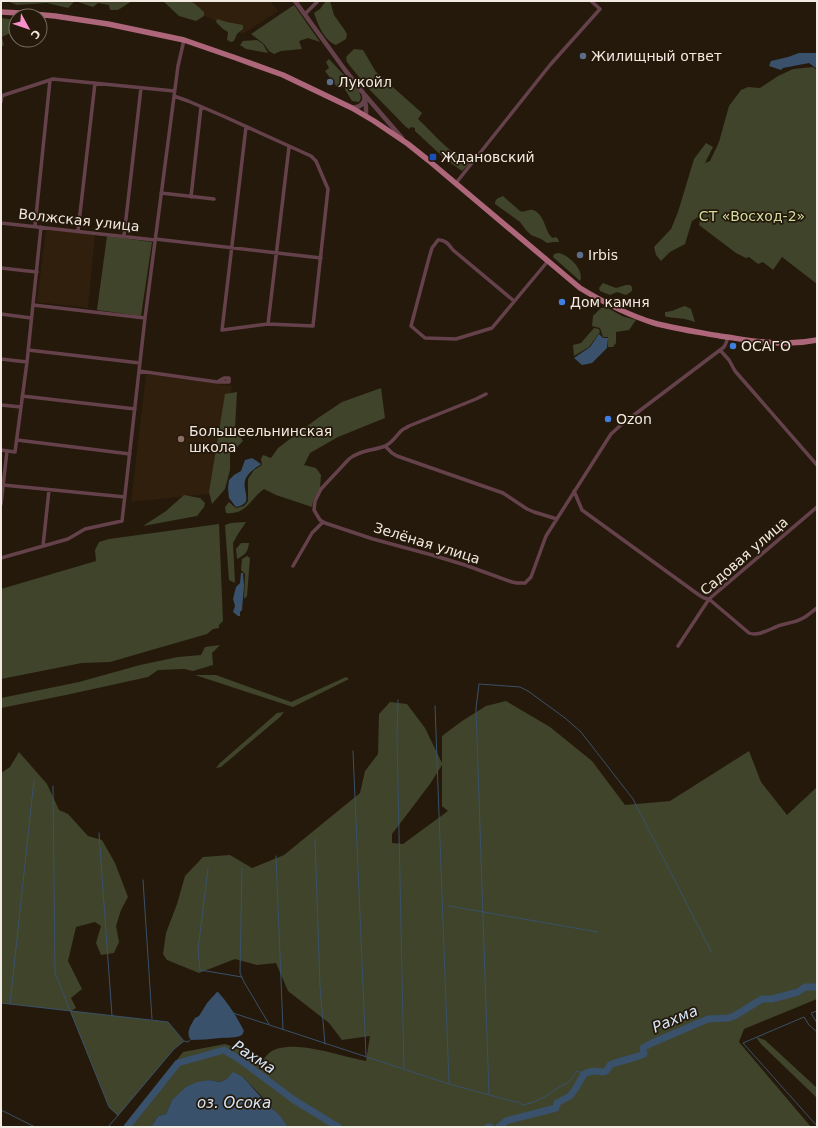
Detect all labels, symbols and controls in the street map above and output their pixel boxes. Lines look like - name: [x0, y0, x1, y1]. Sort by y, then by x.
- north arrow: [8, 8, 48, 48]
- text: С: [28, 27, 43, 41]
- place label: Жилищный ответ: [591, 48, 722, 64]
- marker: Жилищный ответ: [578, 51, 588, 61]
- place label: Лукойл: [338, 74, 392, 90]
- marker: Лукойл: [325, 77, 335, 87]
- place label: Ждановский: [441, 149, 535, 165]
- marker: Ждановский: [428, 152, 438, 162]
- street label: Волжская улица: [18, 206, 140, 234]
- park label: СТ «Восход-2»: [699, 208, 805, 224]
- place label: Irbis: [588, 247, 618, 263]
- marker: Irbis: [575, 250, 585, 260]
- place label: Дом камня: [570, 294, 650, 310]
- marker: Дом камня: [557, 297, 567, 307]
- place label: ОСАГО: [741, 338, 791, 354]
- marker: ОСАГО: [728, 341, 738, 351]
- place label: Ozon: [616, 411, 652, 427]
- marker: Ozon: [603, 414, 613, 424]
- place label: Большеельнинская школа: [189, 423, 332, 455]
- marker: Большеельнинская школа: [176, 434, 186, 444]
- street label: Садовая улица: [697, 514, 791, 598]
- street label: Зелёная улица: [372, 519, 482, 567]
- water label: Рахма: [650, 1001, 700, 1037]
- water label: Рахма: [229, 1036, 279, 1078]
- water label: оз. Осока: [197, 1094, 271, 1112]

